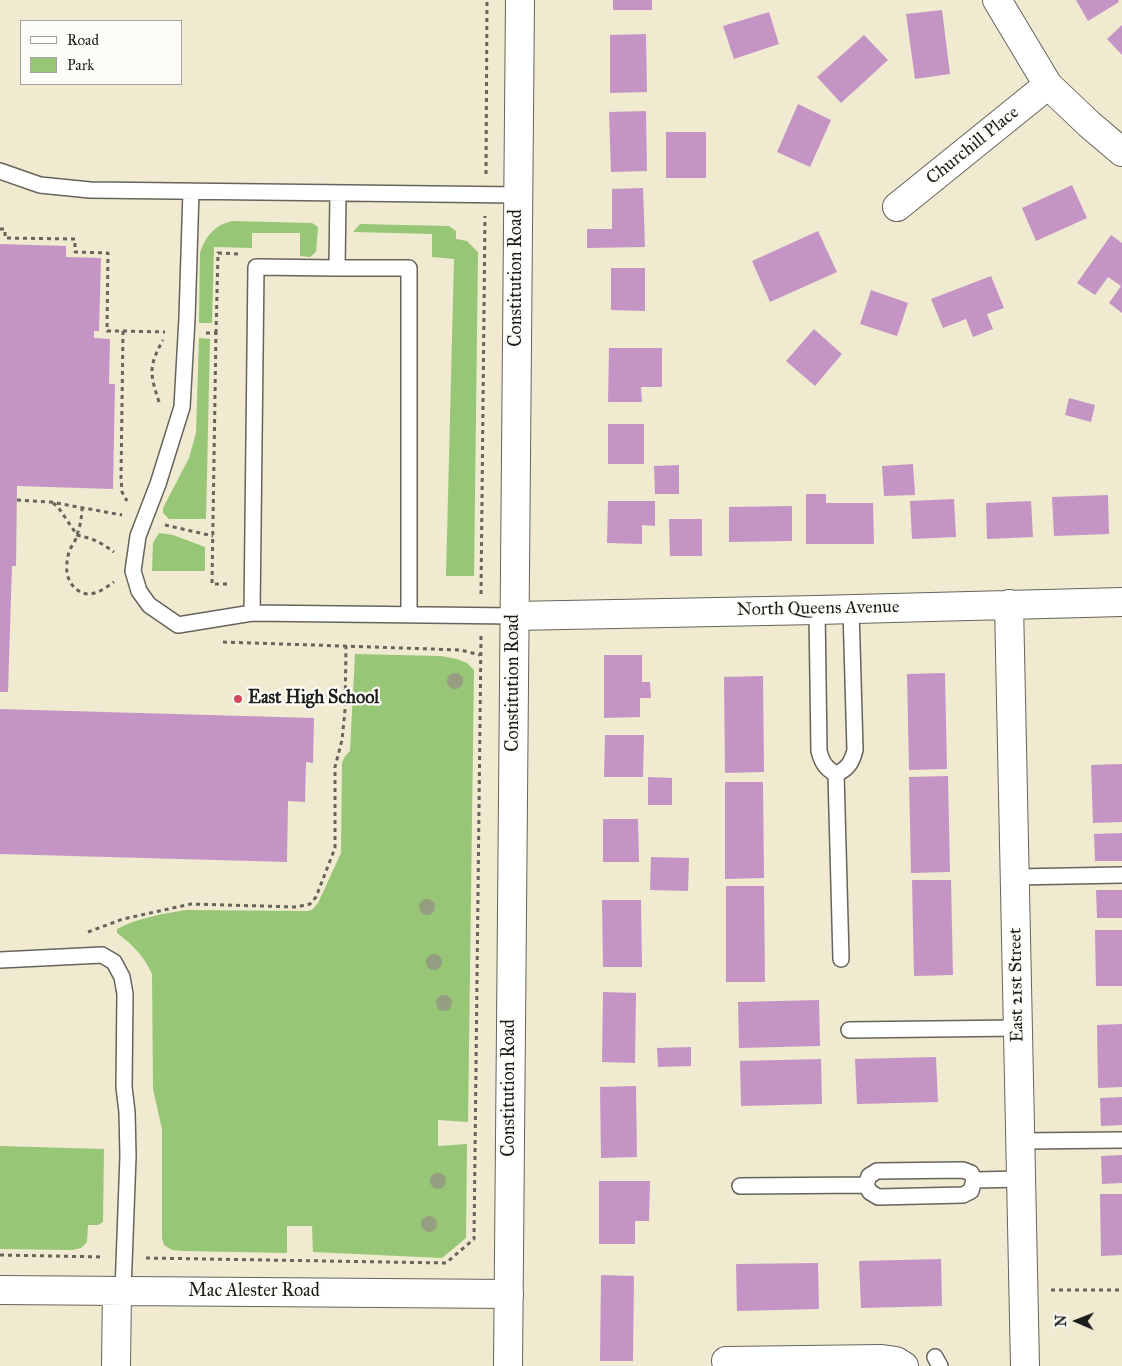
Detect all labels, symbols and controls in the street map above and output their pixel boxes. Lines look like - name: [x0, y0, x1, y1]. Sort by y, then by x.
- legend: [20, 20, 182, 85]
- text: Road: [67, 31, 99, 49]
- text: Park: [67, 56, 94, 74]
- street label: Churchill Place: [923, 102, 1023, 190]
- street label: Constitution Road: [506, 209, 528, 347]
- street label: North Queens Avenue: [737, 597, 899, 621]
- street label: Constitution Road: [503, 614, 525, 752]
- place label: East High School: [248, 688, 379, 710]
- marker: East High School: [232, 693, 244, 705]
- street label: East 21st Street: [1005, 927, 1029, 1043]
- street label: Constitution Road: [499, 1019, 521, 1157]
- street label: Mac Alester Road: [188, 1281, 320, 1303]
- north arrow: [1052, 1296, 1102, 1346]
- text: N: [1053, 1315, 1070, 1327]

